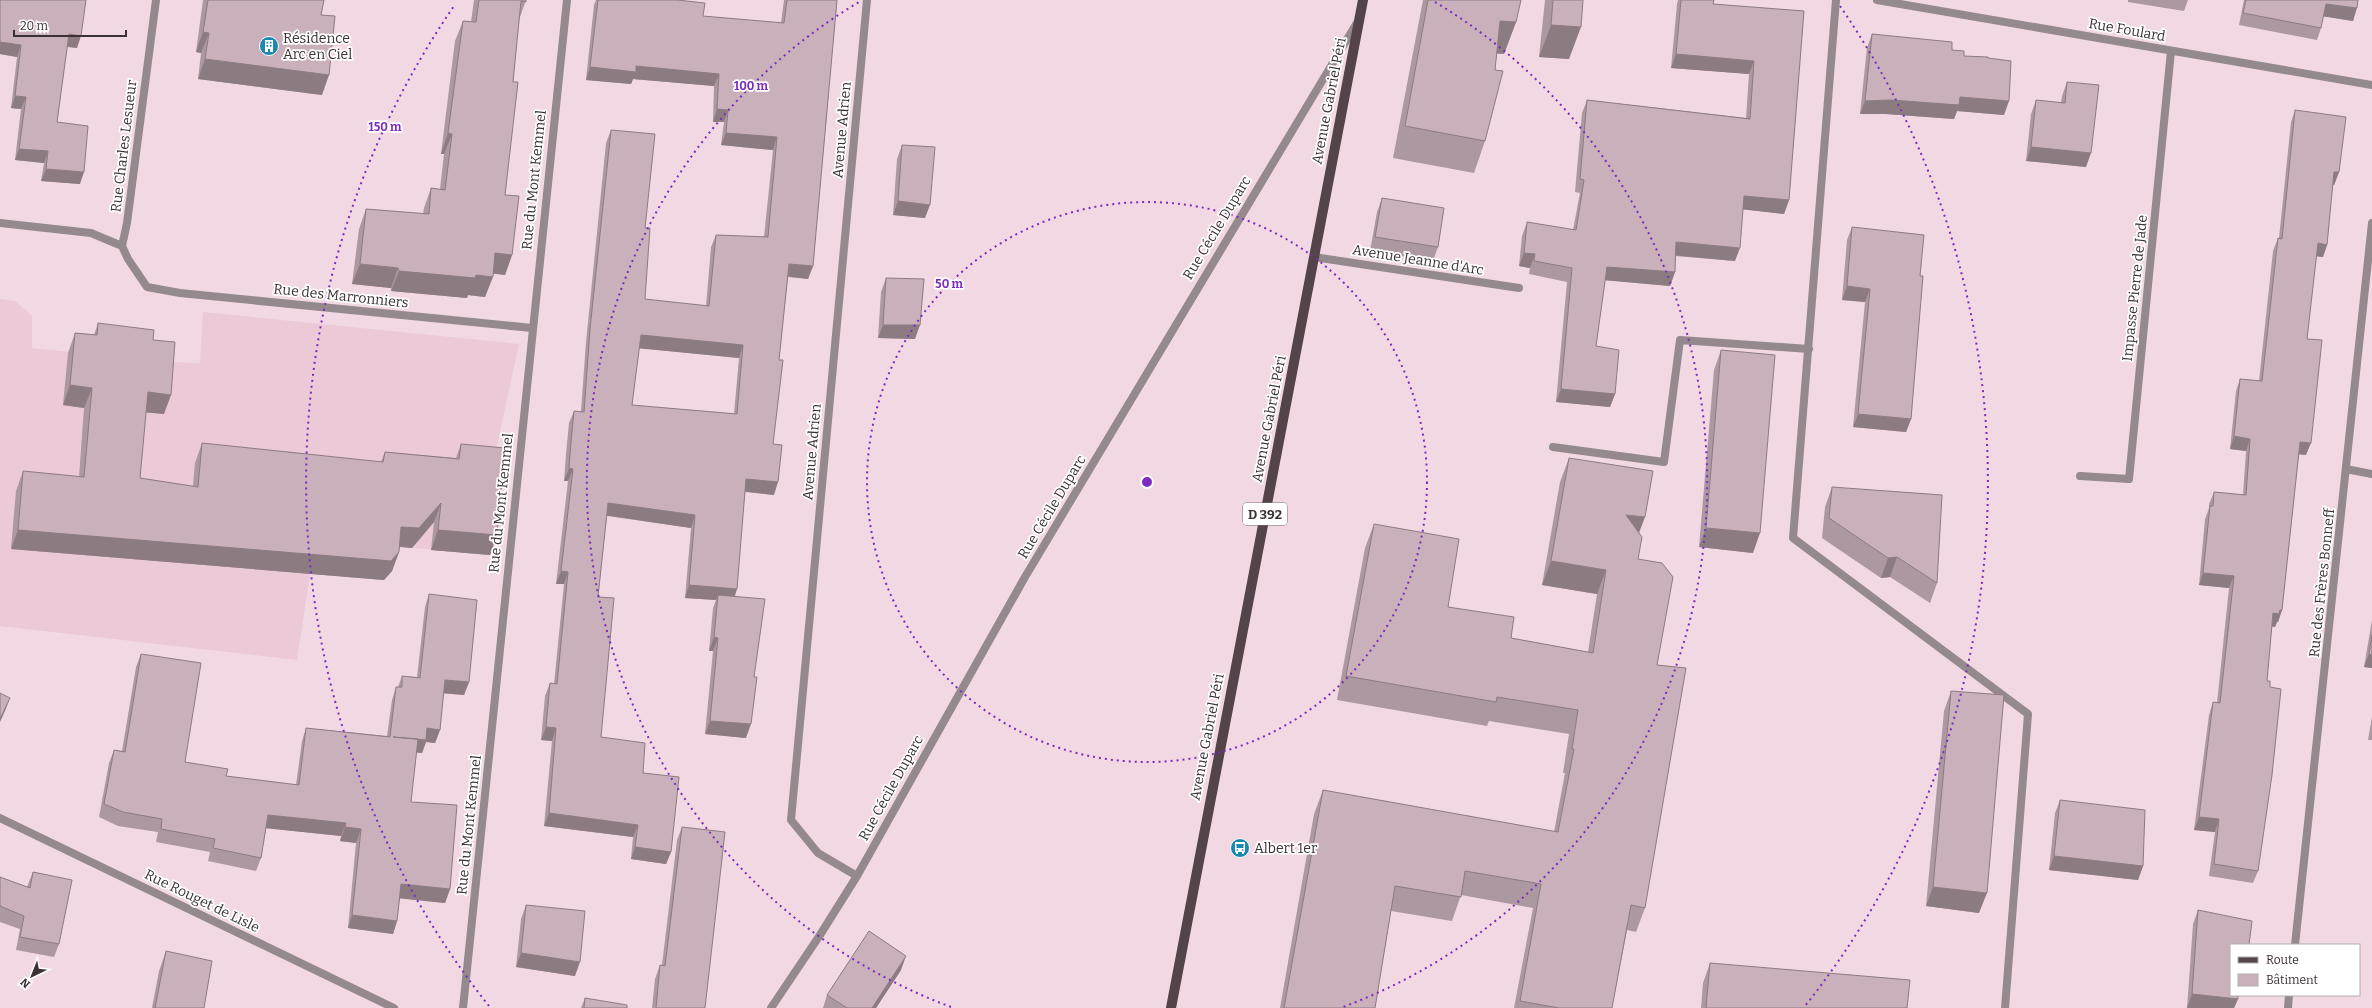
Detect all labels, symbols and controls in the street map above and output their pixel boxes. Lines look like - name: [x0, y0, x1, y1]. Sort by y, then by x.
- scale bar: [14, 12, 126, 38]
- street label: Rue Foulard: [2087, 15, 2167, 45]
- text: 20 m: [20, 19, 49, 33]
- place label: Résidence Arc en Ciel: [283, 30, 352, 63]
- building icon: Résidence Arc en Ciel: [258, 35, 280, 57]
- street label: Avenue Gabriel Péri: [1308, 36, 1350, 166]
- street label: Rue Charles Lesueur: [107, 79, 141, 213]
- text: 100 m: [734, 79, 769, 93]
- street label: Avenue Adrien: [829, 81, 855, 179]
- street label: Rue du Mont Kemmel: [518, 109, 550, 251]
- text: 150 m: [369, 120, 402, 134]
- street label: Rue Cécile Duparc: [1179, 173, 1255, 283]
- street label: Impasse Pierre de Jade: [2119, 214, 2151, 362]
- street label: Avenue Jeanne d'Arc: [1351, 241, 1485, 279]
- text: 50 m: [935, 277, 963, 291]
- street label: Rue des Marronniers: [273, 280, 409, 312]
- street label: Avenue Gabriel Péri: [1248, 354, 1290, 484]
- street label: Avenue Adrien: [799, 403, 825, 501]
- street label: Rue du Mont Kemmel: [485, 432, 517, 574]
- street label: Rue Cécile Duparc: [1014, 452, 1090, 562]
- centre of rings: [1140, 475, 1154, 489]
- road number: D 392: [1243, 503, 1287, 525]
- street label: Rue des Frères Bonneff: [2306, 506, 2338, 658]
- street label: Avenue Gabriel Péri: [1186, 672, 1228, 802]
- street label: Rue Cécile Duparc: [855, 732, 927, 844]
- street label: Rue du Mont Kemmel: [453, 754, 485, 896]
- bus stop icon: Albert 1er: [1229, 837, 1251, 859]
- place label: Albert 1er: [1254, 840, 1317, 857]
- street label: Rue Rouget de Lisle: [142, 866, 262, 936]
- legend: [2230, 944, 2360, 996]
- text: Route: [2266, 953, 2299, 967]
- north arrow: [12, 956, 52, 996]
- text: Bâtiment: [2266, 973, 2319, 987]
- text: N: [18, 975, 33, 991]

